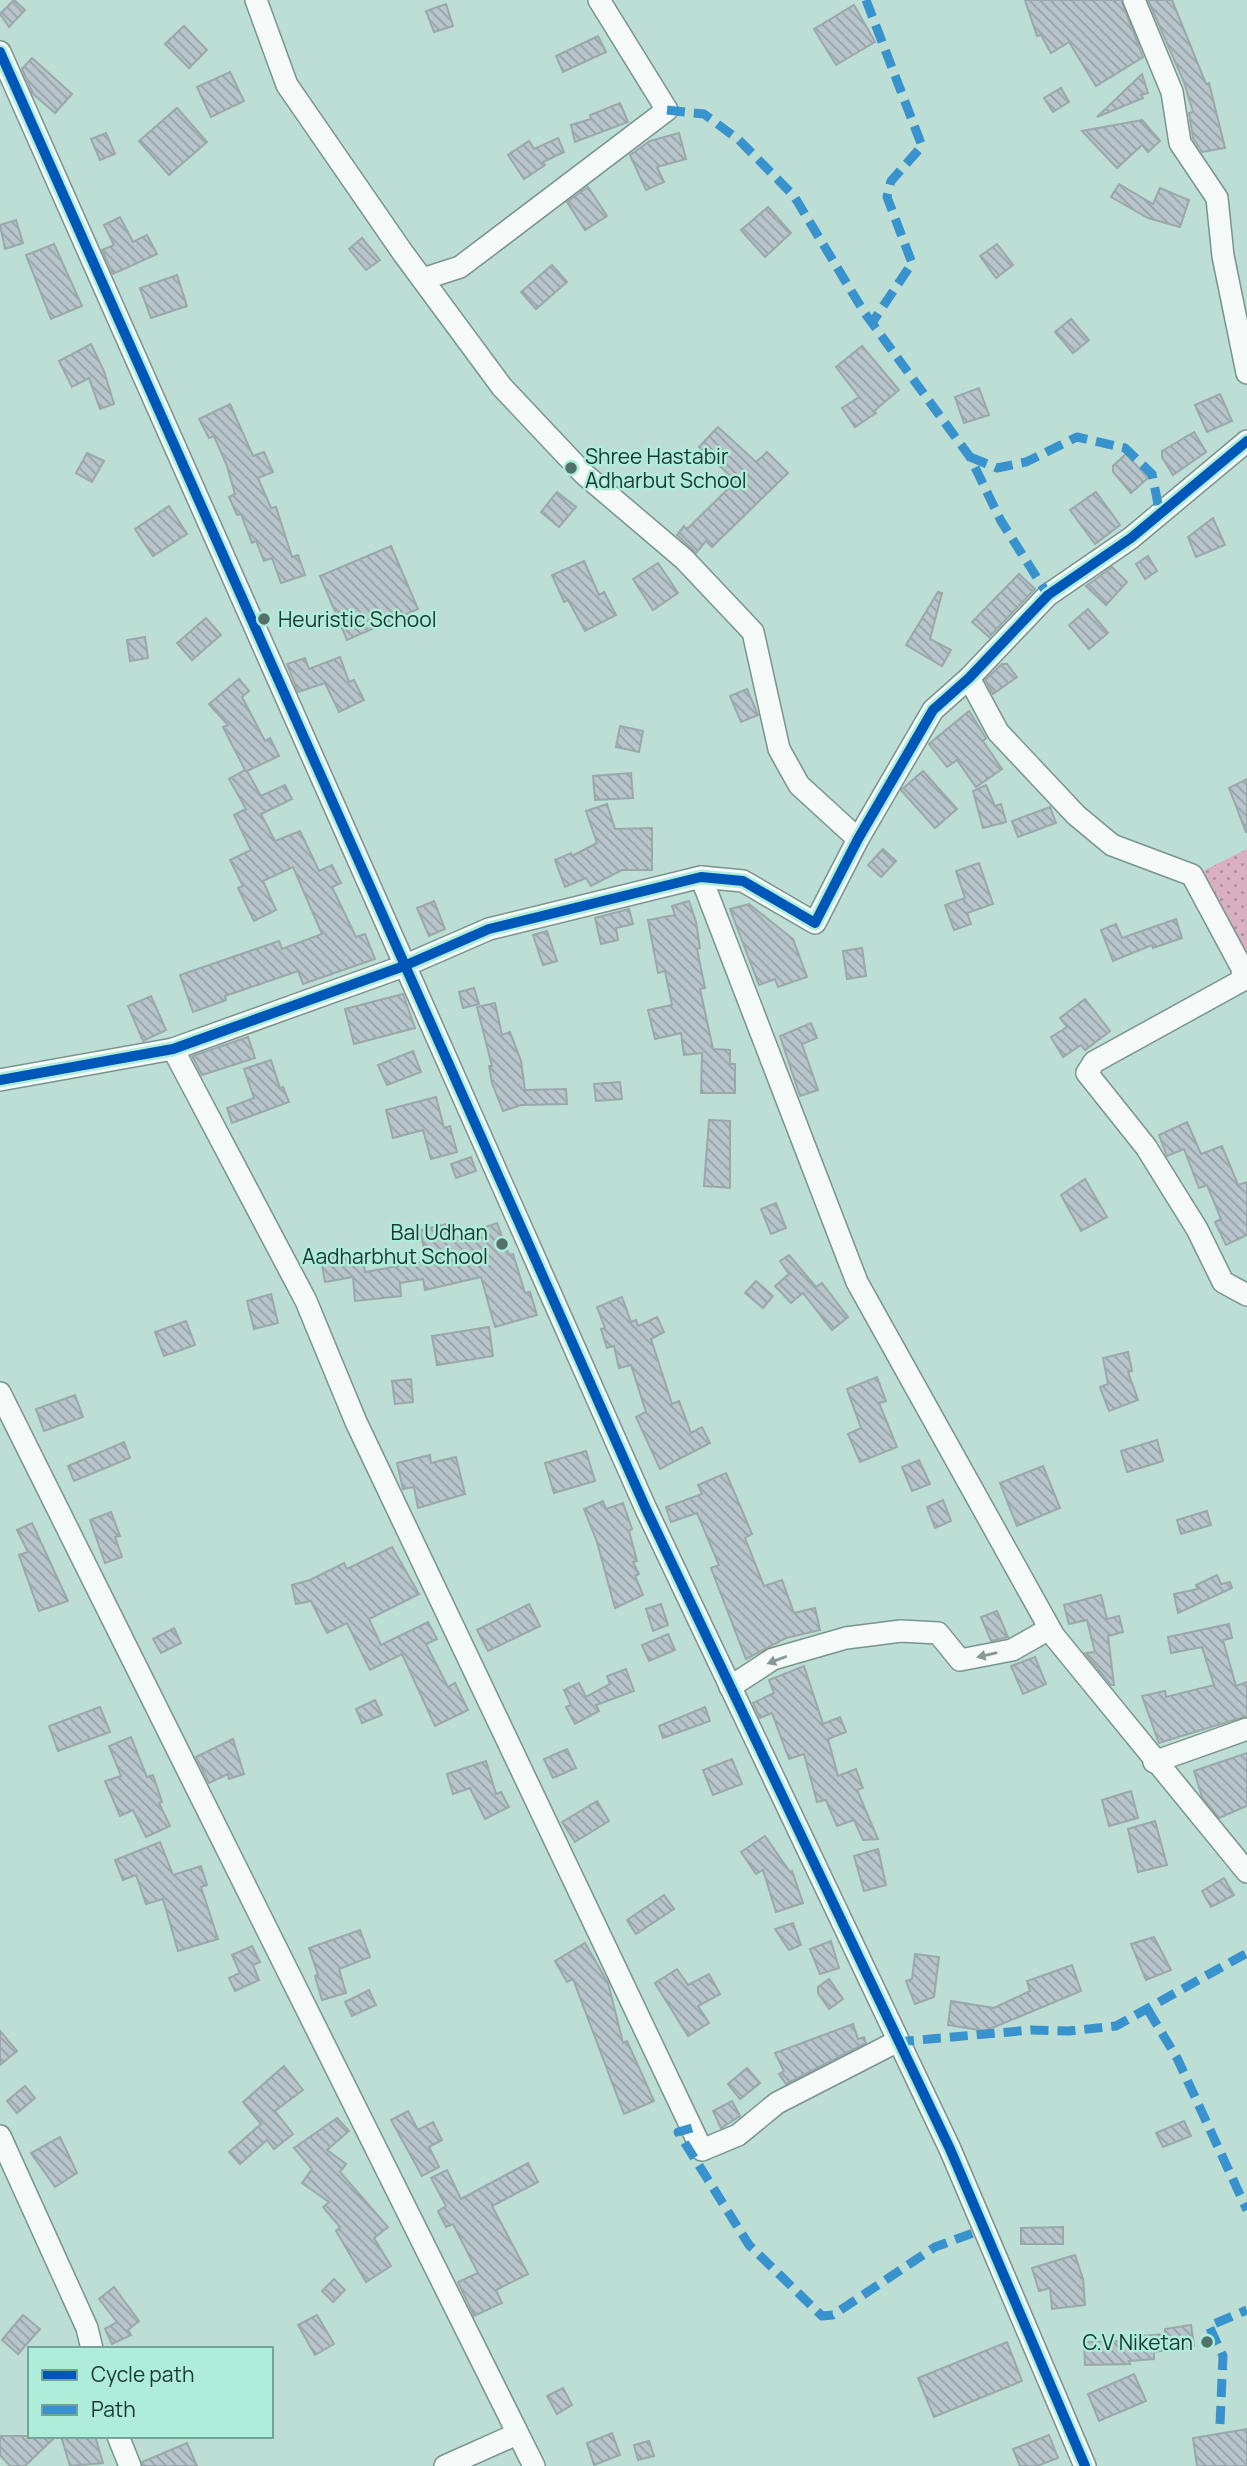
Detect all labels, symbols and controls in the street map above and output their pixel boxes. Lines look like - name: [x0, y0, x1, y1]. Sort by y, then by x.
- place label: Shree Hastabir Adharbut School: [585, 442, 747, 494]
- marker: Shree Hastabir Adharbut School: [563, 460, 579, 476]
- place label: Heuristic School: [278, 605, 437, 633]
- marker: Heuristic School: [256, 611, 272, 627]
- place label: Bal Udhan Aadharbhut School: [302, 1218, 488, 1270]
- marker: Bal Udhan Aadharbhut School: [494, 1236, 510, 1252]
- one-way arrow: [976, 1650, 998, 1661]
- one-way arrow: [767, 1654, 788, 1665]
- place label: C.V Niketan: [1083, 2328, 1193, 2356]
- marker: C.V Niketan: [1199, 2334, 1215, 2350]
- legend: [28, 2347, 273, 2438]
- text: Cycle path: [91, 2360, 194, 2388]
- text: Path: [91, 2395, 136, 2423]

